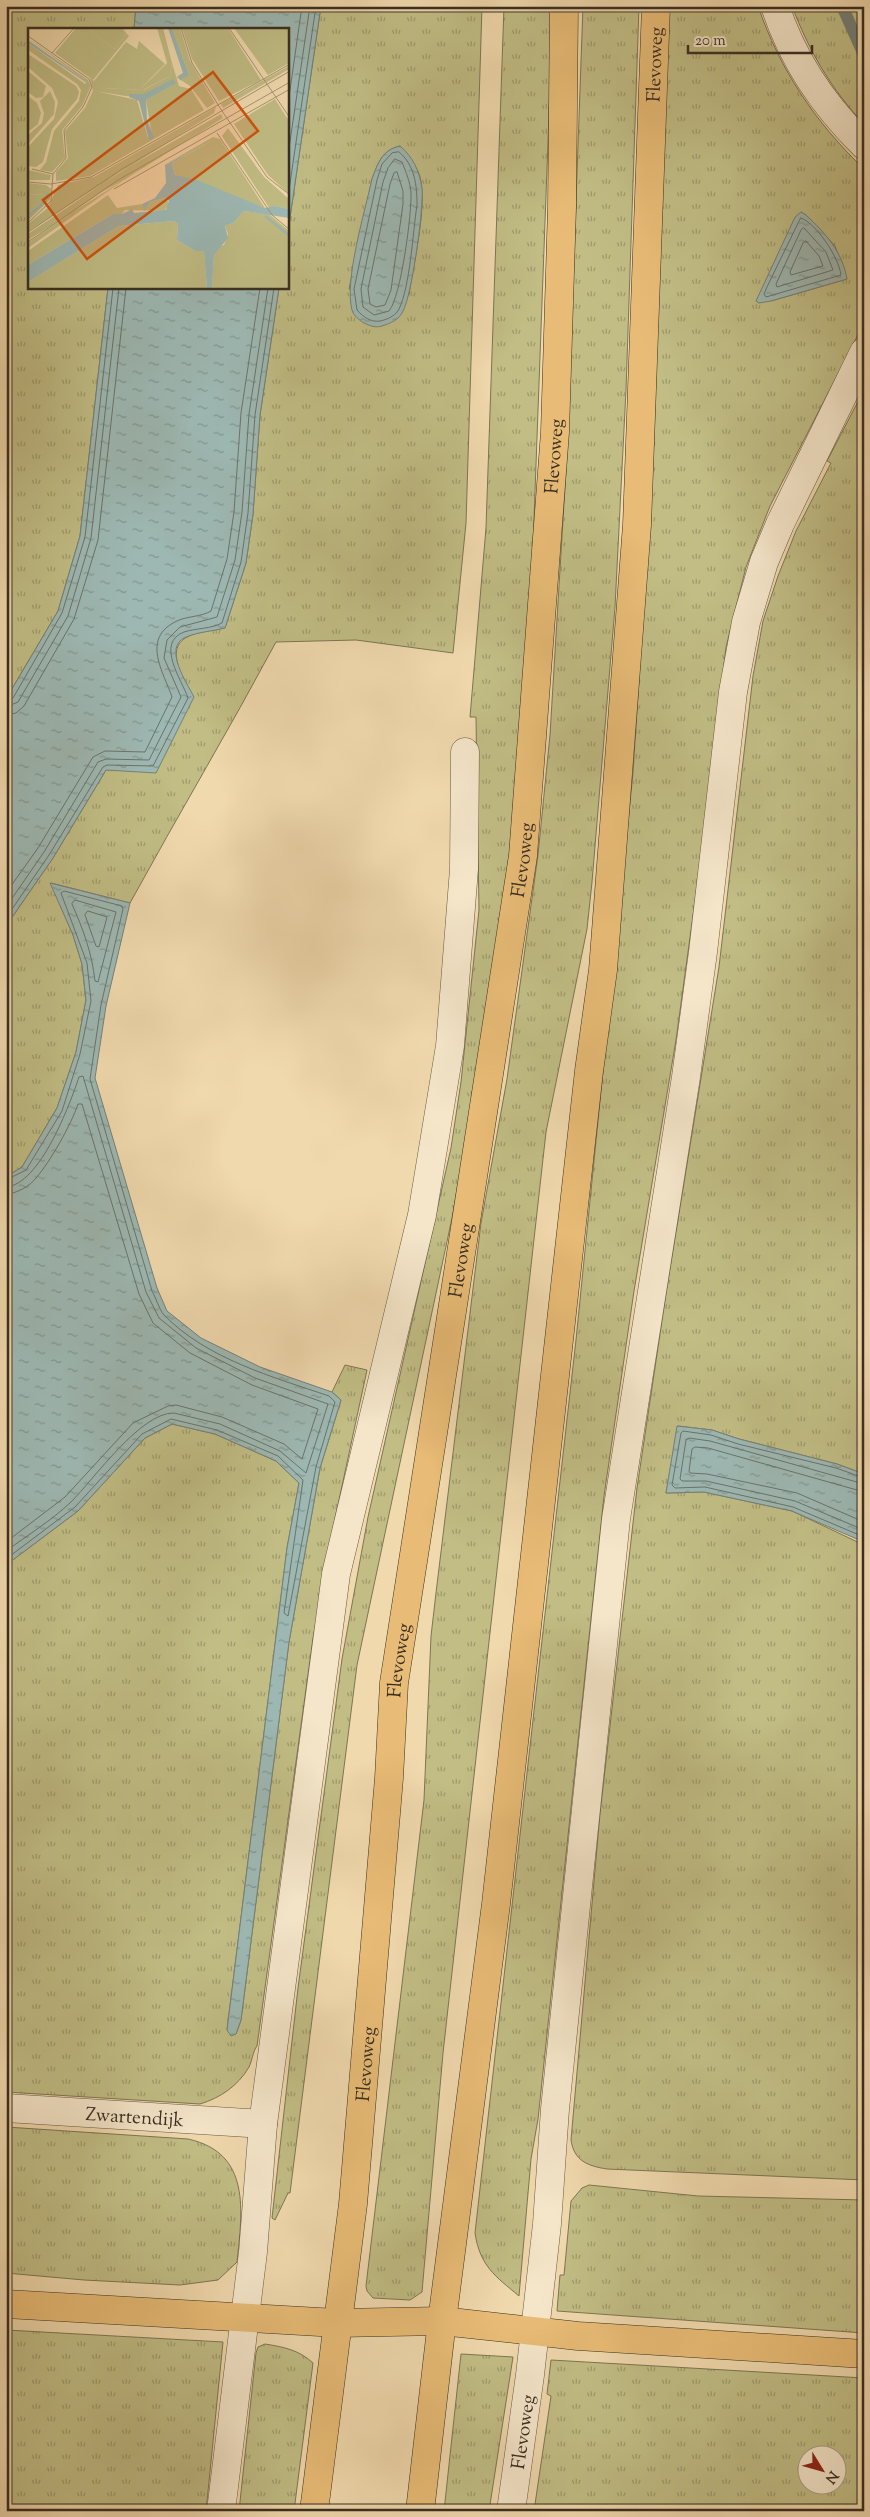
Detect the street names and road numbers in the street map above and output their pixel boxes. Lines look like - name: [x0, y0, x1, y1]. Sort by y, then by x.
- street label: Flevoweg: [641, 26, 671, 103]
- street label: Flevoweg: [539, 418, 571, 495]
- street label: Flevoweg: [506, 822, 541, 900]
- street label: Flevoweg: [443, 1221, 482, 1300]
- street label: Flevoweg: [382, 1622, 419, 1699]
- street label: Flevoweg: [351, 2026, 384, 2103]
- street label: Zwartendijk: [85, 2102, 185, 2135]
- street label: Flevoweg: [506, 2393, 543, 2471]

